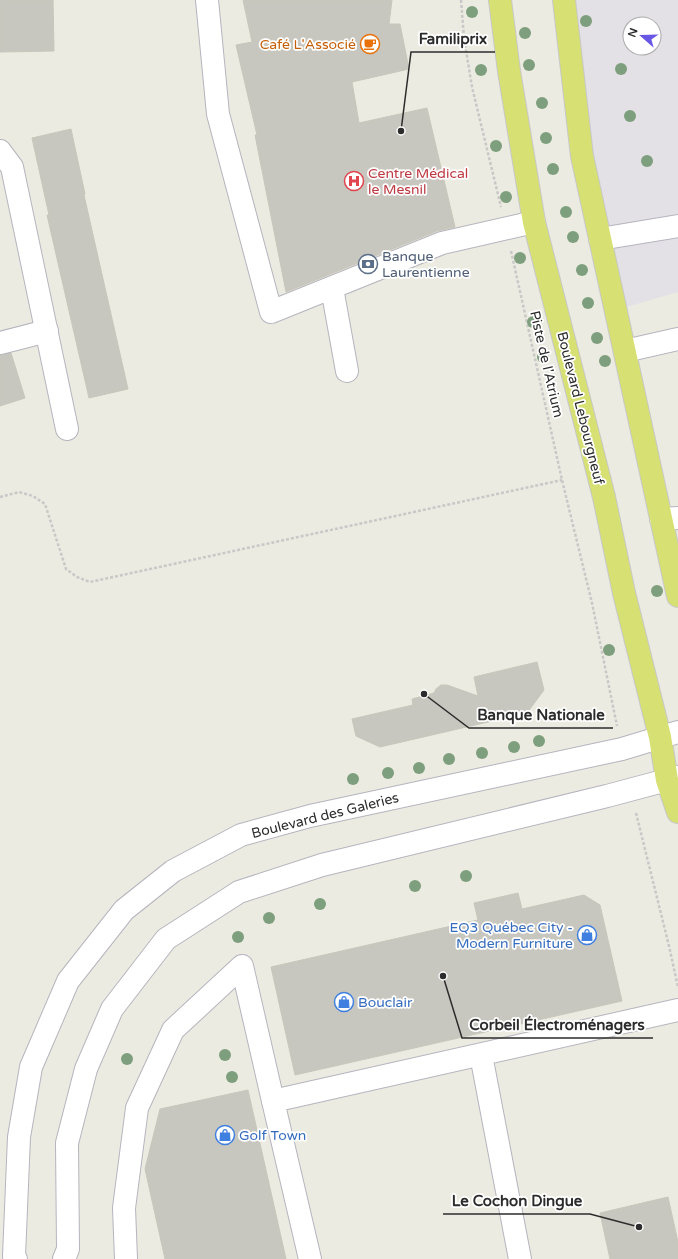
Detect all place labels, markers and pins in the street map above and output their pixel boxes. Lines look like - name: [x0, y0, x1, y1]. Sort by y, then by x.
- callout: Familiprix: [411, 25, 495, 52]
- cafe icon: Café L'Associé: [359, 33, 381, 55]
- place label: Café L'Associé: [260, 36, 356, 53]
- place label: Centre Médical le Mesnil: [368, 165, 468, 198]
- hospital icon: Centre Médical le Mesnil: [343, 170, 365, 192]
- place label: Banque Laurentienne: [382, 248, 470, 281]
- bank icon: Banque Laurentienne: [357, 253, 379, 275]
- callout: Banque Nationale: [469, 701, 613, 728]
- place label: EQ3 Québec City - Modern Furniture: [449, 919, 573, 952]
- shop icon: EQ3 Québec City - Modern Furniture: [576, 924, 598, 946]
- shop icon: Bouclair: [333, 991, 355, 1013]
- place label: Bouclair: [358, 994, 413, 1011]
- callout: Corbeil Électroménagers: [462, 1011, 653, 1038]
- shop icon: Golf Town: [214, 1124, 236, 1146]
- place label: Golf Town: [239, 1127, 306, 1144]
- callout: Le Cochon Dingue: [443, 1187, 590, 1214]

